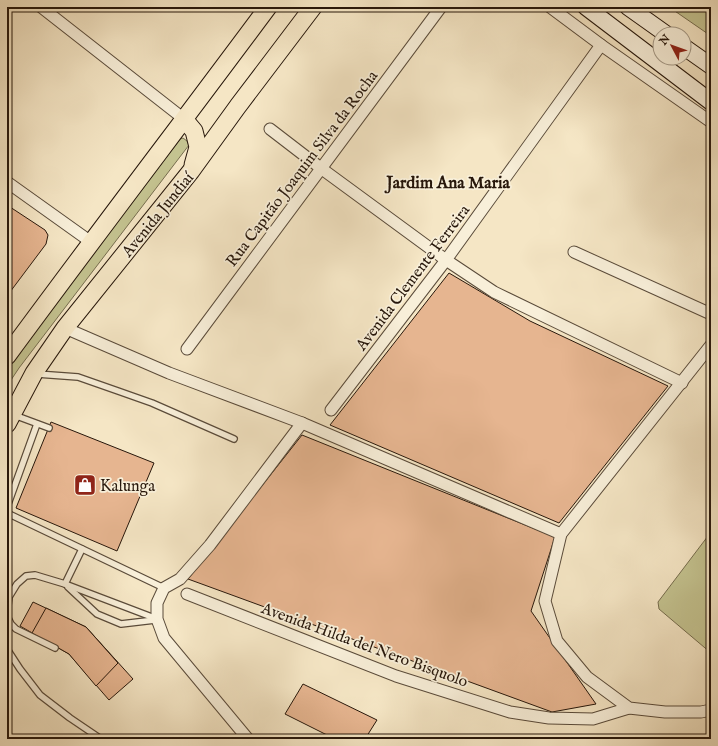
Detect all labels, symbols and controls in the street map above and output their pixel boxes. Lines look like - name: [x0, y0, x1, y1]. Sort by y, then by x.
- north arrow: [652, 26, 692, 66]
- text: N: [656, 32, 674, 49]
- street label: Rua Capitão Joaquim Silva da Rocha: [222, 67, 383, 271]
- street label: Avenida Jundiaí: [118, 167, 200, 263]
- district label: Jardim Ana Maria: [384, 173, 510, 194]
- street label: Avenida Clemente Ferreira: [352, 201, 475, 356]
- shop icon: Kalunga: [72, 472, 98, 498]
- place label: Kalunga: [100, 477, 155, 497]
- street label: Avenida Hilda del Nero Bisquolo: [257, 599, 471, 693]

